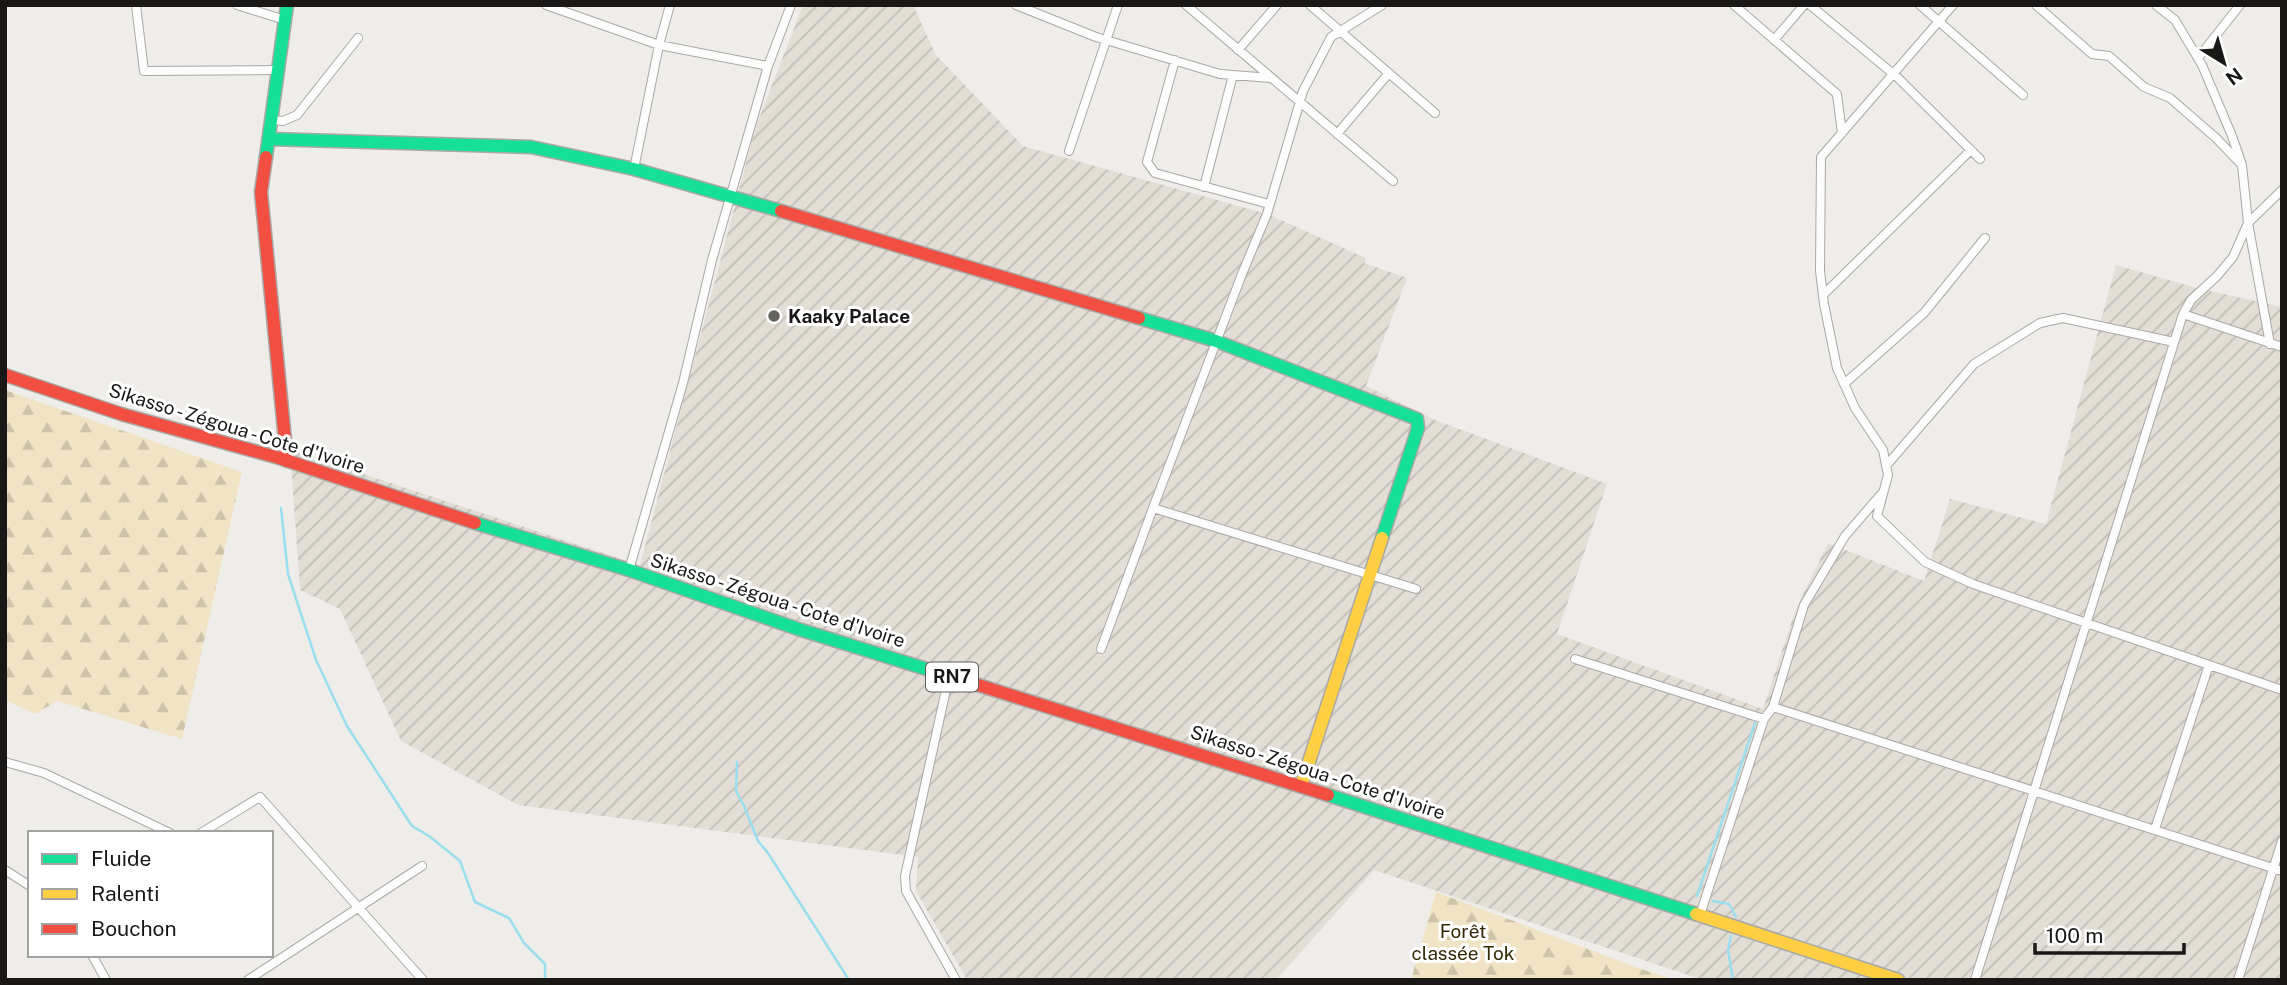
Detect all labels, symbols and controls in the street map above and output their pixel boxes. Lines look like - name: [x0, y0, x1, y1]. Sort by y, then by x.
- north arrow: [2189, 28, 2259, 98]
- text: N: [2222, 63, 2247, 90]
- place label: Kaaky Palace: [788, 305, 910, 327]
- marker: Kaaky Palace: [766, 308, 782, 324]
- street label: Sikasso - Zégoua - Cote d'Ivoire: [106, 379, 368, 477]
- street label: Sikasso - Zégoua - Cote d'Ivoire: [648, 548, 908, 652]
- road number: RN7: [926, 662, 978, 692]
- street label: Sikasso - Zégoua - Cote d'Ivoire: [1188, 720, 1448, 824]
- legend: [28, 831, 273, 957]
- text: Fluide: [91, 846, 151, 871]
- text: Ralenti: [91, 881, 159, 906]
- scale bar: [2035, 912, 2184, 956]
- text: Bouchon: [91, 916, 177, 941]
- park label: Forêt classée Tok: [1412, 920, 1515, 964]
- text: 100 m: [2046, 923, 2103, 948]

